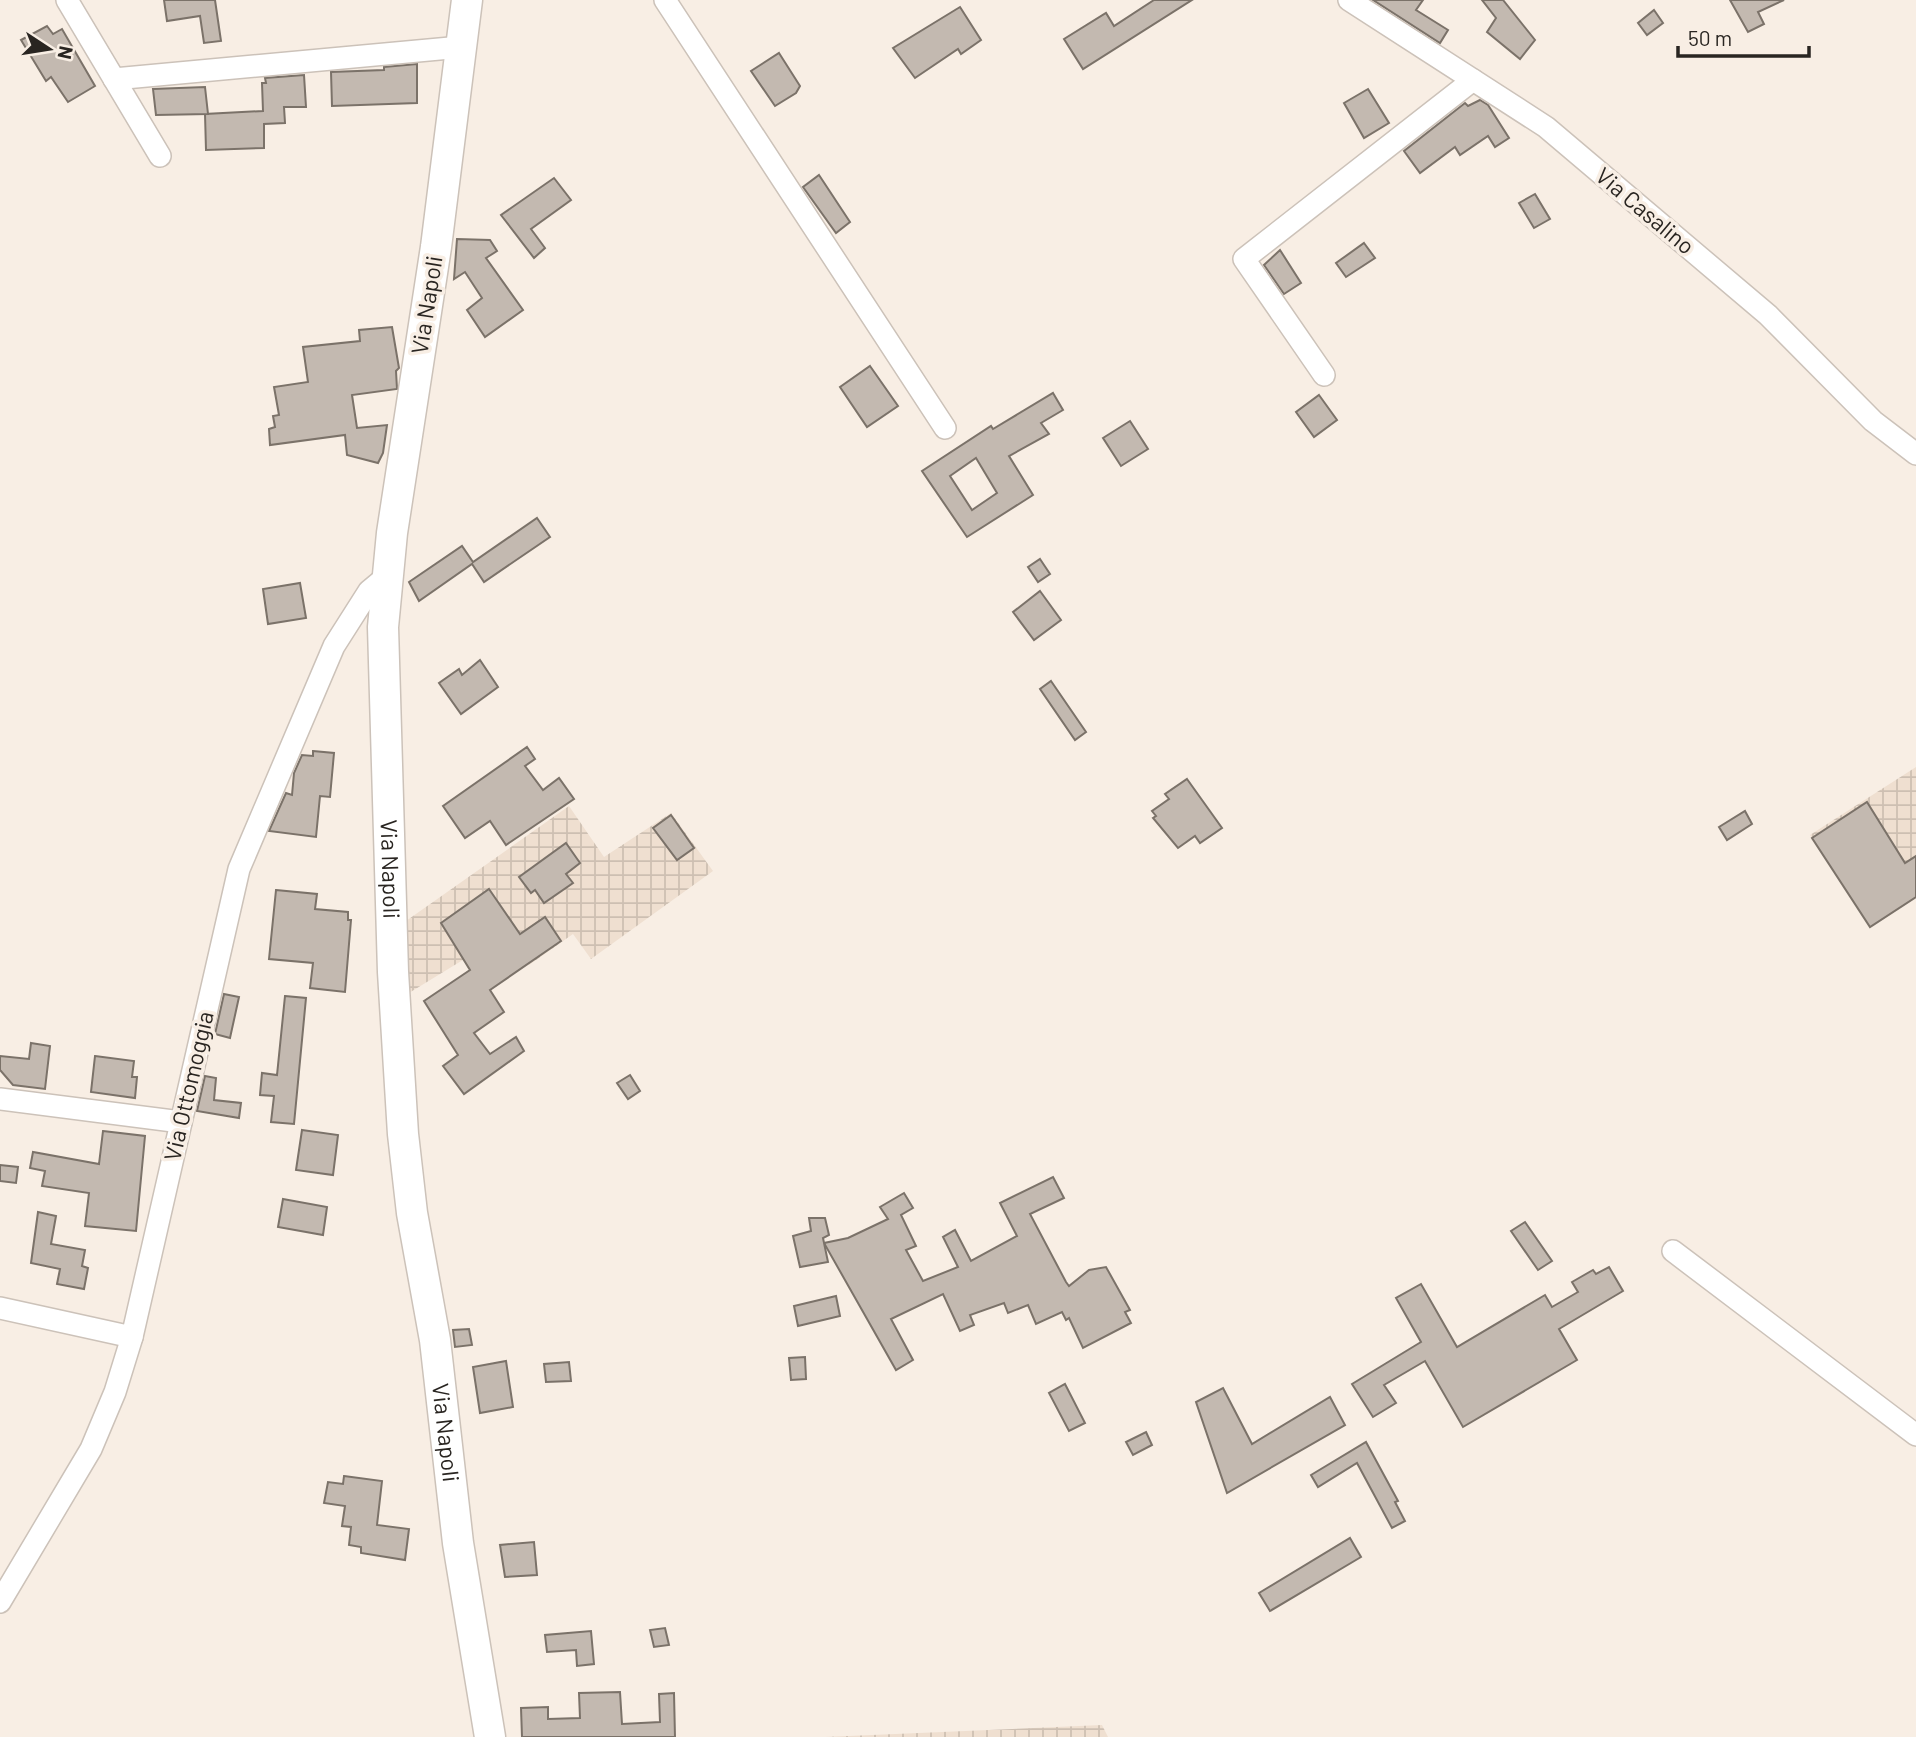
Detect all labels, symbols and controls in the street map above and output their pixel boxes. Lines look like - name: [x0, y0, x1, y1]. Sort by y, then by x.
- north arrow: [14, 14, 84, 84]
- scale bar: [1678, 14, 1809, 58]
- text: 50 m: [1688, 25, 1732, 50]
- text: N: [54, 44, 79, 61]
- street label: Via Casalino: [1591, 161, 1701, 260]
- street label: Via Napoli: [404, 254, 448, 356]
- street label: Via Napoli: [376, 819, 406, 919]
- street label: Via Ottomoggia: [157, 1008, 219, 1163]
- street label: Via Napoli: [427, 1382, 466, 1483]

